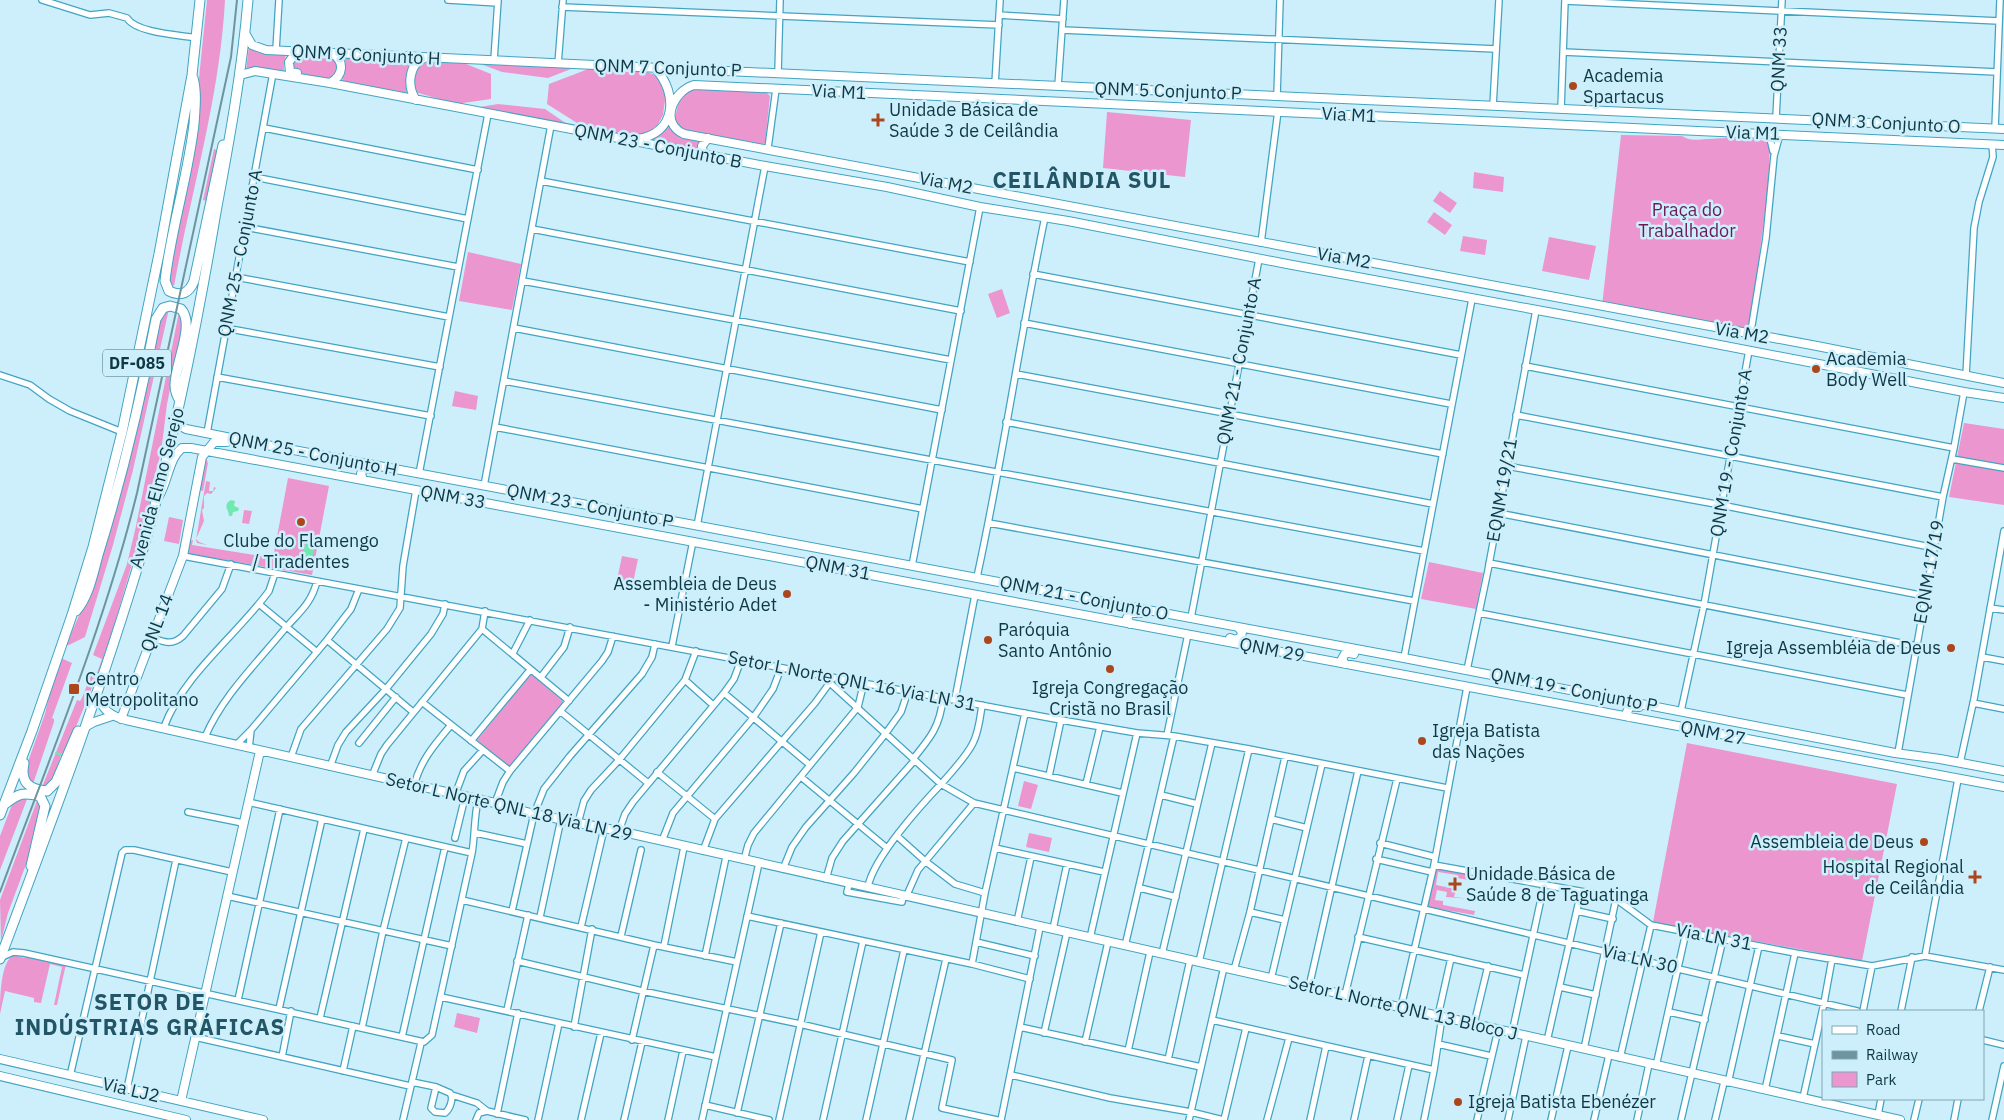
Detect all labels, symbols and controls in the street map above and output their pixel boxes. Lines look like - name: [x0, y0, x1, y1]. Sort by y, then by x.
- street label: QNM 33: [1765, 25, 1792, 92]
- street label: QNM 9 Conjunto H: [291, 39, 441, 70]
- street label: QNM 7 Conjunto P: [594, 53, 742, 82]
- place label: Academia Spartacus: [1583, 64, 1664, 108]
- street label: QNM 5 Conjunto P: [1094, 76, 1242, 105]
- street label: Via M1: [811, 79, 867, 104]
- marker: Academia Spartacus: [1567, 80, 1579, 92]
- place label: Unidade Básica de Saúde 3 de Ceilândia: [889, 98, 1059, 142]
- street label: Via M1: [1321, 102, 1377, 127]
- street label: QNM 3 Conjunto O: [1811, 107, 1961, 138]
- marker: Unidade Básica de Saúde 3 de Ceilândia: [871, 113, 885, 127]
- street label: QNM 23 - Conjunto B: [572, 118, 744, 173]
- street label: Via M1: [1725, 120, 1781, 145]
- district label: CEILÂNDIA SUL: [993, 165, 1171, 194]
- street label: Via M2: [917, 166, 975, 199]
- street label: QNM 25 - Conjunto A: [212, 167, 267, 339]
- park label: Praça do Trabalhador: [1638, 198, 1736, 242]
- street label: Via M2: [1315, 241, 1373, 274]
- street label: QNM 21 - Conjunto A: [1211, 275, 1266, 447]
- street label: Via M2: [1713, 316, 1771, 349]
- place label: Academia Body Well: [1826, 347, 1907, 391]
- road number: DF-085: [103, 349, 171, 376]
- marker: Academia Body Well: [1810, 363, 1822, 375]
- street label: QNM 19 - Conjunto A: [1704, 367, 1757, 539]
- street label: Avenida Elmo Serejo: [124, 405, 189, 571]
- street label: QNM 25 - Conjunto H: [227, 426, 399, 481]
- street label: EQNM 19/21: [1481, 436, 1522, 544]
- street label: QNM 23 - Conjunto P: [505, 478, 676, 533]
- street label: QNM 33: [419, 479, 488, 514]
- marker: Clube do Flamengo / Tiradentes: [295, 516, 307, 528]
- street label: EQNM 17/19: [1908, 518, 1949, 626]
- place label: Clube do Flamengo / Tiradentes: [223, 529, 379, 573]
- street label: QNM 31: [804, 550, 873, 585]
- street label: QNM 21 - Conjunto O: [998, 570, 1170, 625]
- place label: Assembleia de Deus - Ministério Adet: [613, 572, 777, 616]
- marker: Assembleia de Deus - Ministério Adet: [781, 588, 793, 600]
- street label: QNL 14: [135, 590, 178, 655]
- place label: Paróquia Santo Antônio: [998, 618, 1112, 662]
- street label: QNM 29: [1238, 632, 1307, 667]
- marker: Paróquia Santo Antônio: [982, 634, 994, 646]
- place label: Igreja Assembléia de Deus: [1726, 636, 1941, 659]
- marker: Igreja Assembléia de Deus: [1945, 642, 1957, 654]
- street label: Setor L Norte QNL 16 Via LN 31: [726, 645, 978, 716]
- street label: QNM 19 - Conjunto P: [1489, 662, 1660, 717]
- marker: Igreja Congregação Cristã no Brasil: [1104, 663, 1116, 675]
- place label: Centro Metropolitano: [85, 667, 199, 711]
- place label: Igreja Congregação Cristã no Brasil: [1032, 676, 1188, 720]
- marker: Centro Metropolitano: [67, 682, 81, 696]
- street label: QNM 27: [1679, 715, 1748, 750]
- place label: Igreja Batista das Nações: [1432, 719, 1541, 763]
- marker: Igreja Batista das Nações: [1416, 735, 1428, 747]
- street label: Setor L Norte QNL 18 Via LN 29: [384, 767, 635, 846]
- place label: Assembleia de Deus: [1750, 830, 1914, 853]
- marker: Assembleia de Deus: [1918, 836, 1930, 848]
- place label: Hospital Regional de Ceilândia: [1822, 855, 1964, 899]
- place label: Unidade Básica de Saúde 8 de Taguatinga: [1466, 862, 1649, 906]
- marker: Hospital Regional de Ceilândia: [1968, 870, 1982, 884]
- marker: Unidade Básica de Saúde 8 de Taguatinga: [1448, 877, 1462, 891]
- street label: Via LN 31: [1674, 918, 1754, 955]
- street label: Via LN 30: [1600, 939, 1680, 978]
- street label: Setor L Norte QNL 13 Bloco J: [1286, 970, 1520, 1045]
- district label: SETOR DE INDÚSTRIAS GRÁFICAS: [15, 987, 285, 1041]
- legend: [1822, 1010, 1984, 1100]
- text: Road: [1866, 1020, 1901, 1039]
- text: Railway: [1866, 1045, 1919, 1064]
- text: Park: [1866, 1070, 1896, 1089]
- street label: Via LJ2: [100, 1072, 162, 1107]
- place label: Igreja Batista Ebenézer: [1468, 1090, 1656, 1113]
- marker: Igreja Batista Ebenézer: [1452, 1096, 1464, 1108]

